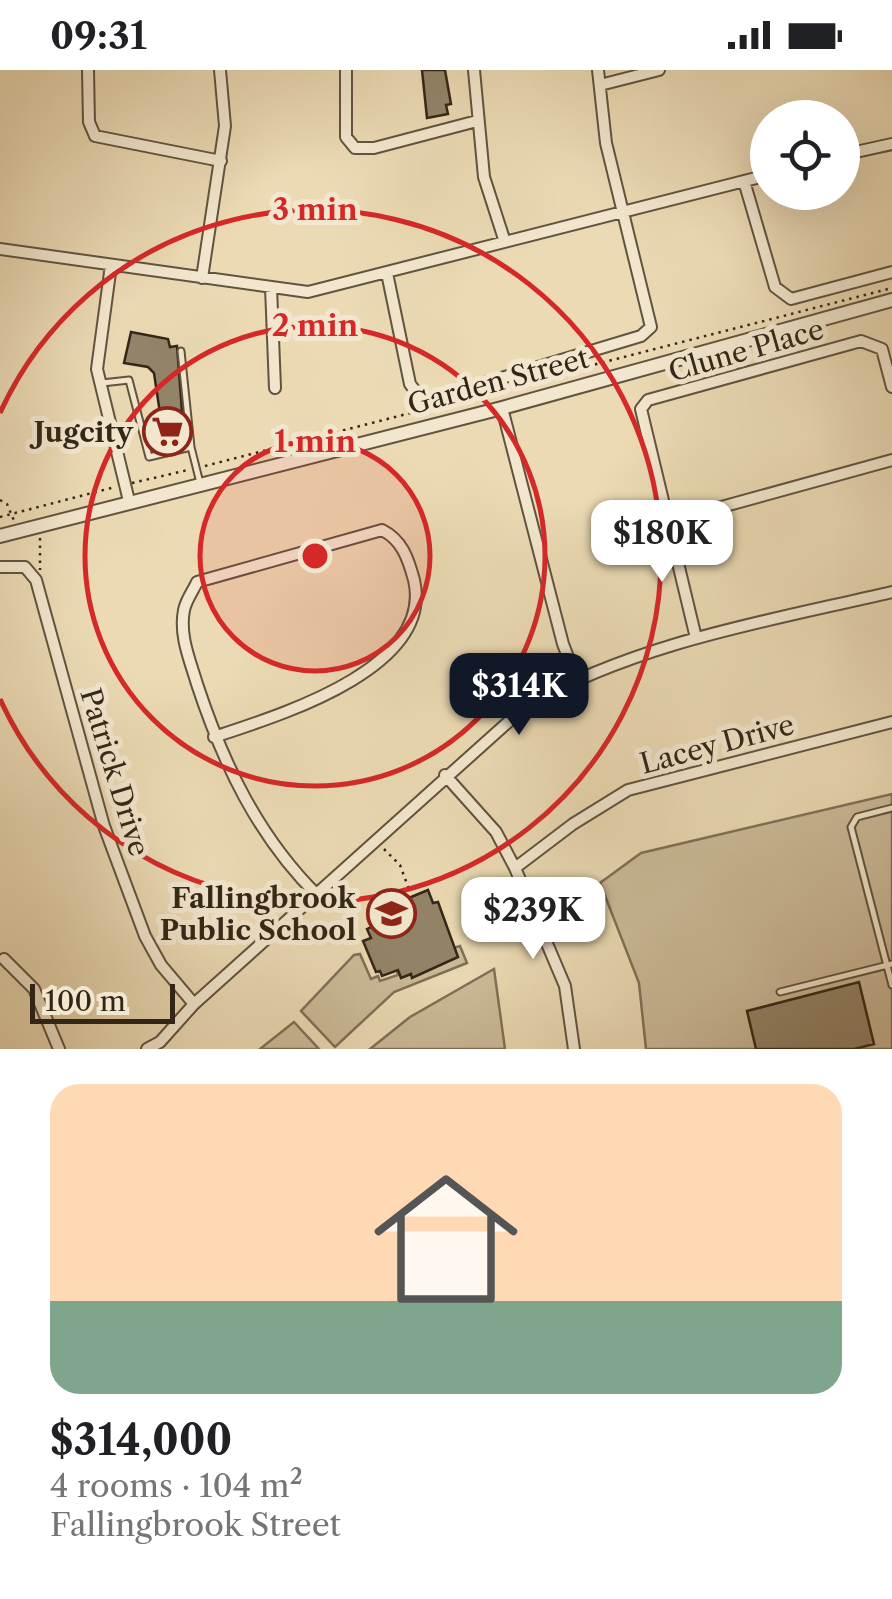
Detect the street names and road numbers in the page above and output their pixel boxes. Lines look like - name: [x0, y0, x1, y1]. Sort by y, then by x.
- street label: Clune Place: [665, 312, 827, 388]
- street label: Garden Street: [404, 341, 592, 421]
- street label: Patrick Drive: [73, 684, 157, 860]
- street label: Lacey Drive: [636, 707, 798, 781]

